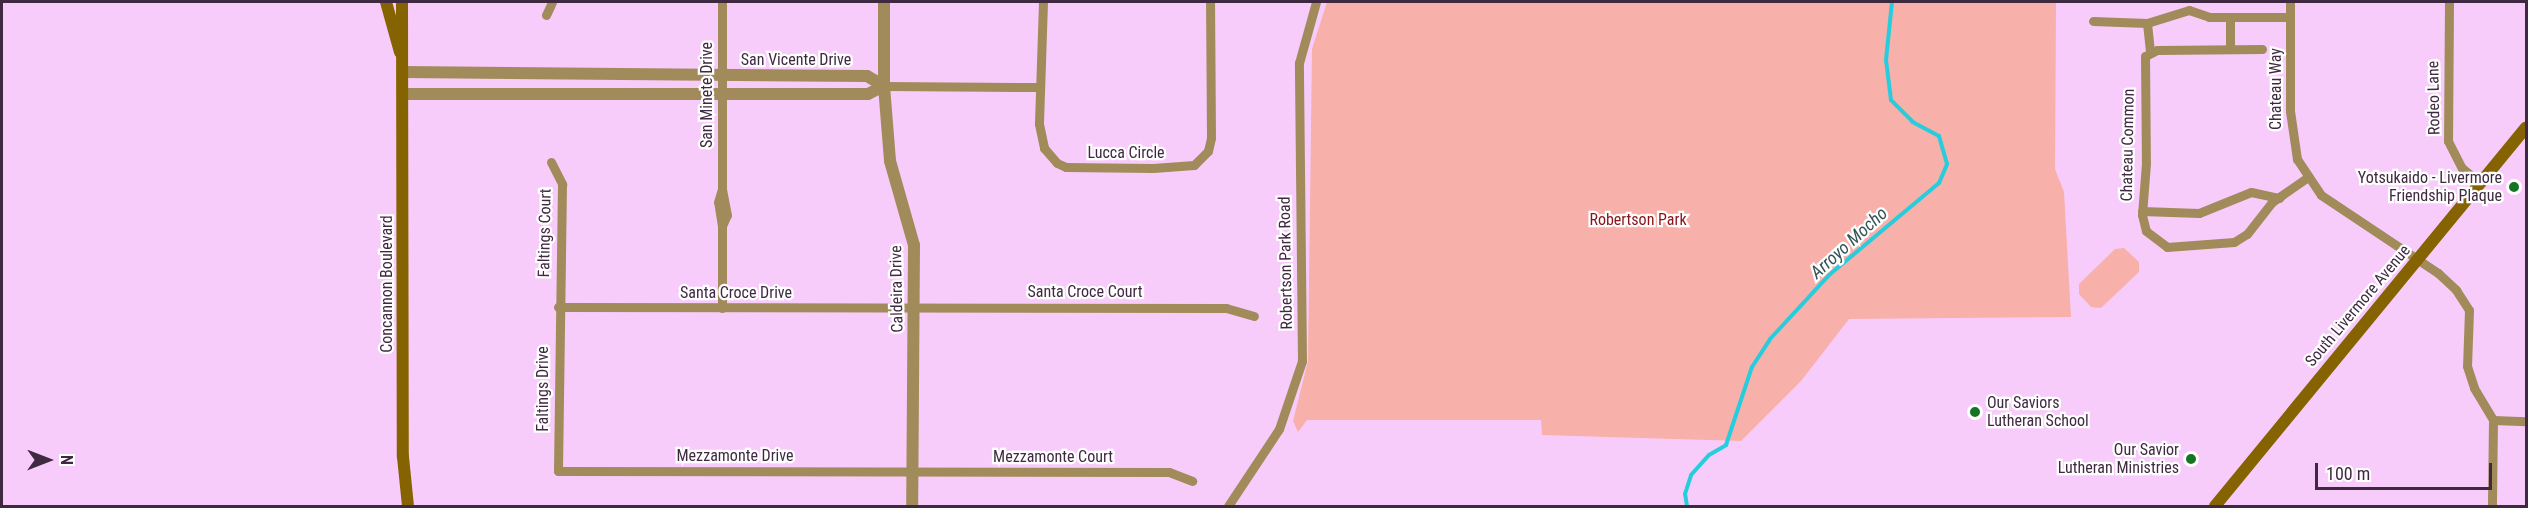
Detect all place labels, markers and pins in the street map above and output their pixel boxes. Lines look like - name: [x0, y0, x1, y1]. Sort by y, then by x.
- place label: Yotsukaido - Livermore Friendship Plaque: [2358, 168, 2502, 206]
- marker: Yotsukaido - Livermore Friendship Plaque: [2507, 180, 2521, 194]
- place label: Our Saviors Lutheran School: [1987, 393, 2089, 431]
- marker: Our Saviors Lutheran School: [1968, 405, 1982, 419]
- place label: Our Savior Lutheran Ministries: [2058, 440, 2179, 478]
- marker: Our Savior Lutheran Ministries: [2184, 452, 2198, 466]

